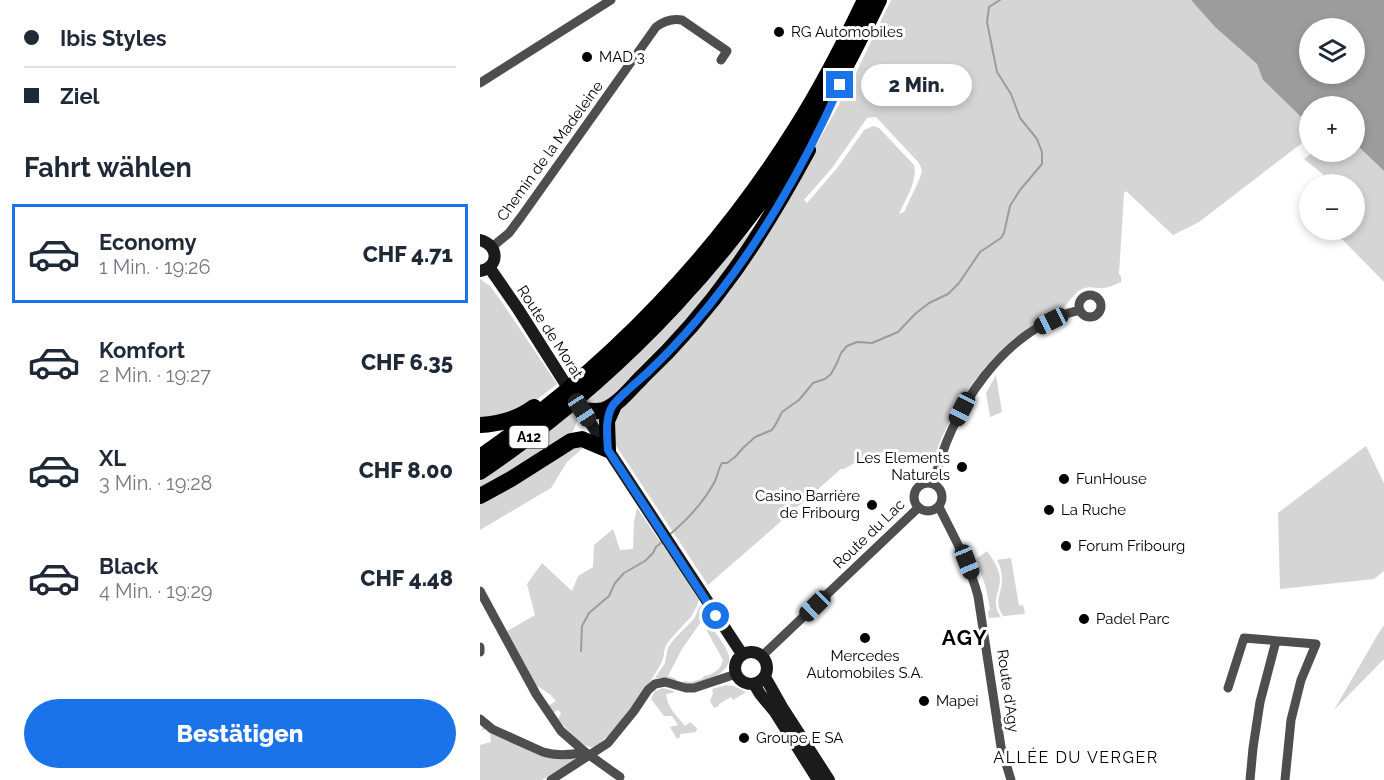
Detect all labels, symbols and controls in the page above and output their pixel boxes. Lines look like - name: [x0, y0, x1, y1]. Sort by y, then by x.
- map controls: [1299, 18, 1365, 240]
- button: layers: [1299, 18, 1365, 84]
- place label: RG Automobiles: [791, 23, 903, 41]
- text: Ibis Styles: [60, 25, 167, 51]
- marker: RG Automobiles: [772, 25, 786, 39]
- place label: MAD 3: [599, 48, 645, 66]
- marker: MAD 3: [580, 50, 594, 64]
- callout: 2 Min.: [861, 64, 972, 106]
- route end: [826, 71, 853, 98]
- text: 2 Min.: [889, 73, 944, 97]
- street label: Chemin de la Madeleine: [493, 77, 607, 224]
- text: Ziel: [60, 83, 100, 109]
- button: +: [1299, 96, 1365, 162]
- text: Fahrt wählen: [24, 152, 192, 183]
- button: −: [1299, 174, 1365, 240]
- icon: car: [27, 227, 81, 281]
- text: Economy: [99, 229, 197, 255]
- text: CHF 4.71: [363, 241, 453, 267]
- text: 1 Min. · 19:26: [99, 255, 211, 279]
- street label: Route de Morat: [513, 282, 587, 382]
- car: [1031, 305, 1071, 337]
- icon: car: [27, 335, 81, 389]
- text: Komfort: [99, 337, 185, 363]
- text: CHF 6.35: [361, 349, 453, 375]
- text: 2 Min. · 19:27: [99, 363, 211, 387]
- car: [946, 389, 978, 429]
- car: [565, 390, 599, 430]
- road number: A12: [509, 426, 548, 448]
- icon: car: [27, 443, 81, 497]
- text: XL: [99, 445, 126, 471]
- place label: Les Elements Naturels: [856, 449, 950, 484]
- text: CHF 8.00: [359, 457, 453, 483]
- marker: Les Elements Naturels: [955, 460, 969, 474]
- place label: FunHouse: [1076, 470, 1147, 488]
- text: 3 Min. · 19:28: [99, 471, 212, 495]
- marker: FunHouse: [1057, 472, 1071, 486]
- place label: Casino Barrière de Fribourg: [755, 487, 860, 522]
- street label: Route du Lac: [830, 496, 908, 572]
- marker: Casino Barrière de Fribourg: [865, 498, 879, 512]
- place label: La Ruche: [1061, 501, 1126, 519]
- marker: La Ruche: [1042, 503, 1056, 517]
- place label: Forum Fribourg: [1078, 537, 1185, 555]
- marker: Forum Fribourg: [1059, 539, 1073, 553]
- car: [952, 542, 982, 582]
- icon: car: [27, 551, 81, 605]
- text: Black: [99, 553, 158, 579]
- text: CHF 4.48: [360, 565, 453, 591]
- text: 4 Min. · 19:29: [99, 579, 213, 603]
- car: [796, 587, 834, 625]
- route start: [702, 602, 729, 629]
- place label: Padel Parc: [1096, 610, 1170, 628]
- marker: Padel Parc: [1077, 612, 1091, 626]
- district label: AGY: [942, 625, 988, 650]
- marker: Mercedes Automobiles S.A.: [858, 631, 872, 645]
- place label: Mercedes Automobiles S.A.: [807, 647, 923, 682]
- street label: Route d'Agy: [993, 648, 1023, 734]
- place label: Mapei: [936, 692, 979, 710]
- marker: Mapei: [917, 694, 931, 708]
- button: Bestätigen: [24, 699, 456, 768]
- place label: Groupe E SA: [756, 729, 844, 747]
- marker: Groupe E SA: [737, 731, 751, 745]
- district label: ALLÉE DU VERGER: [993, 747, 1159, 767]

